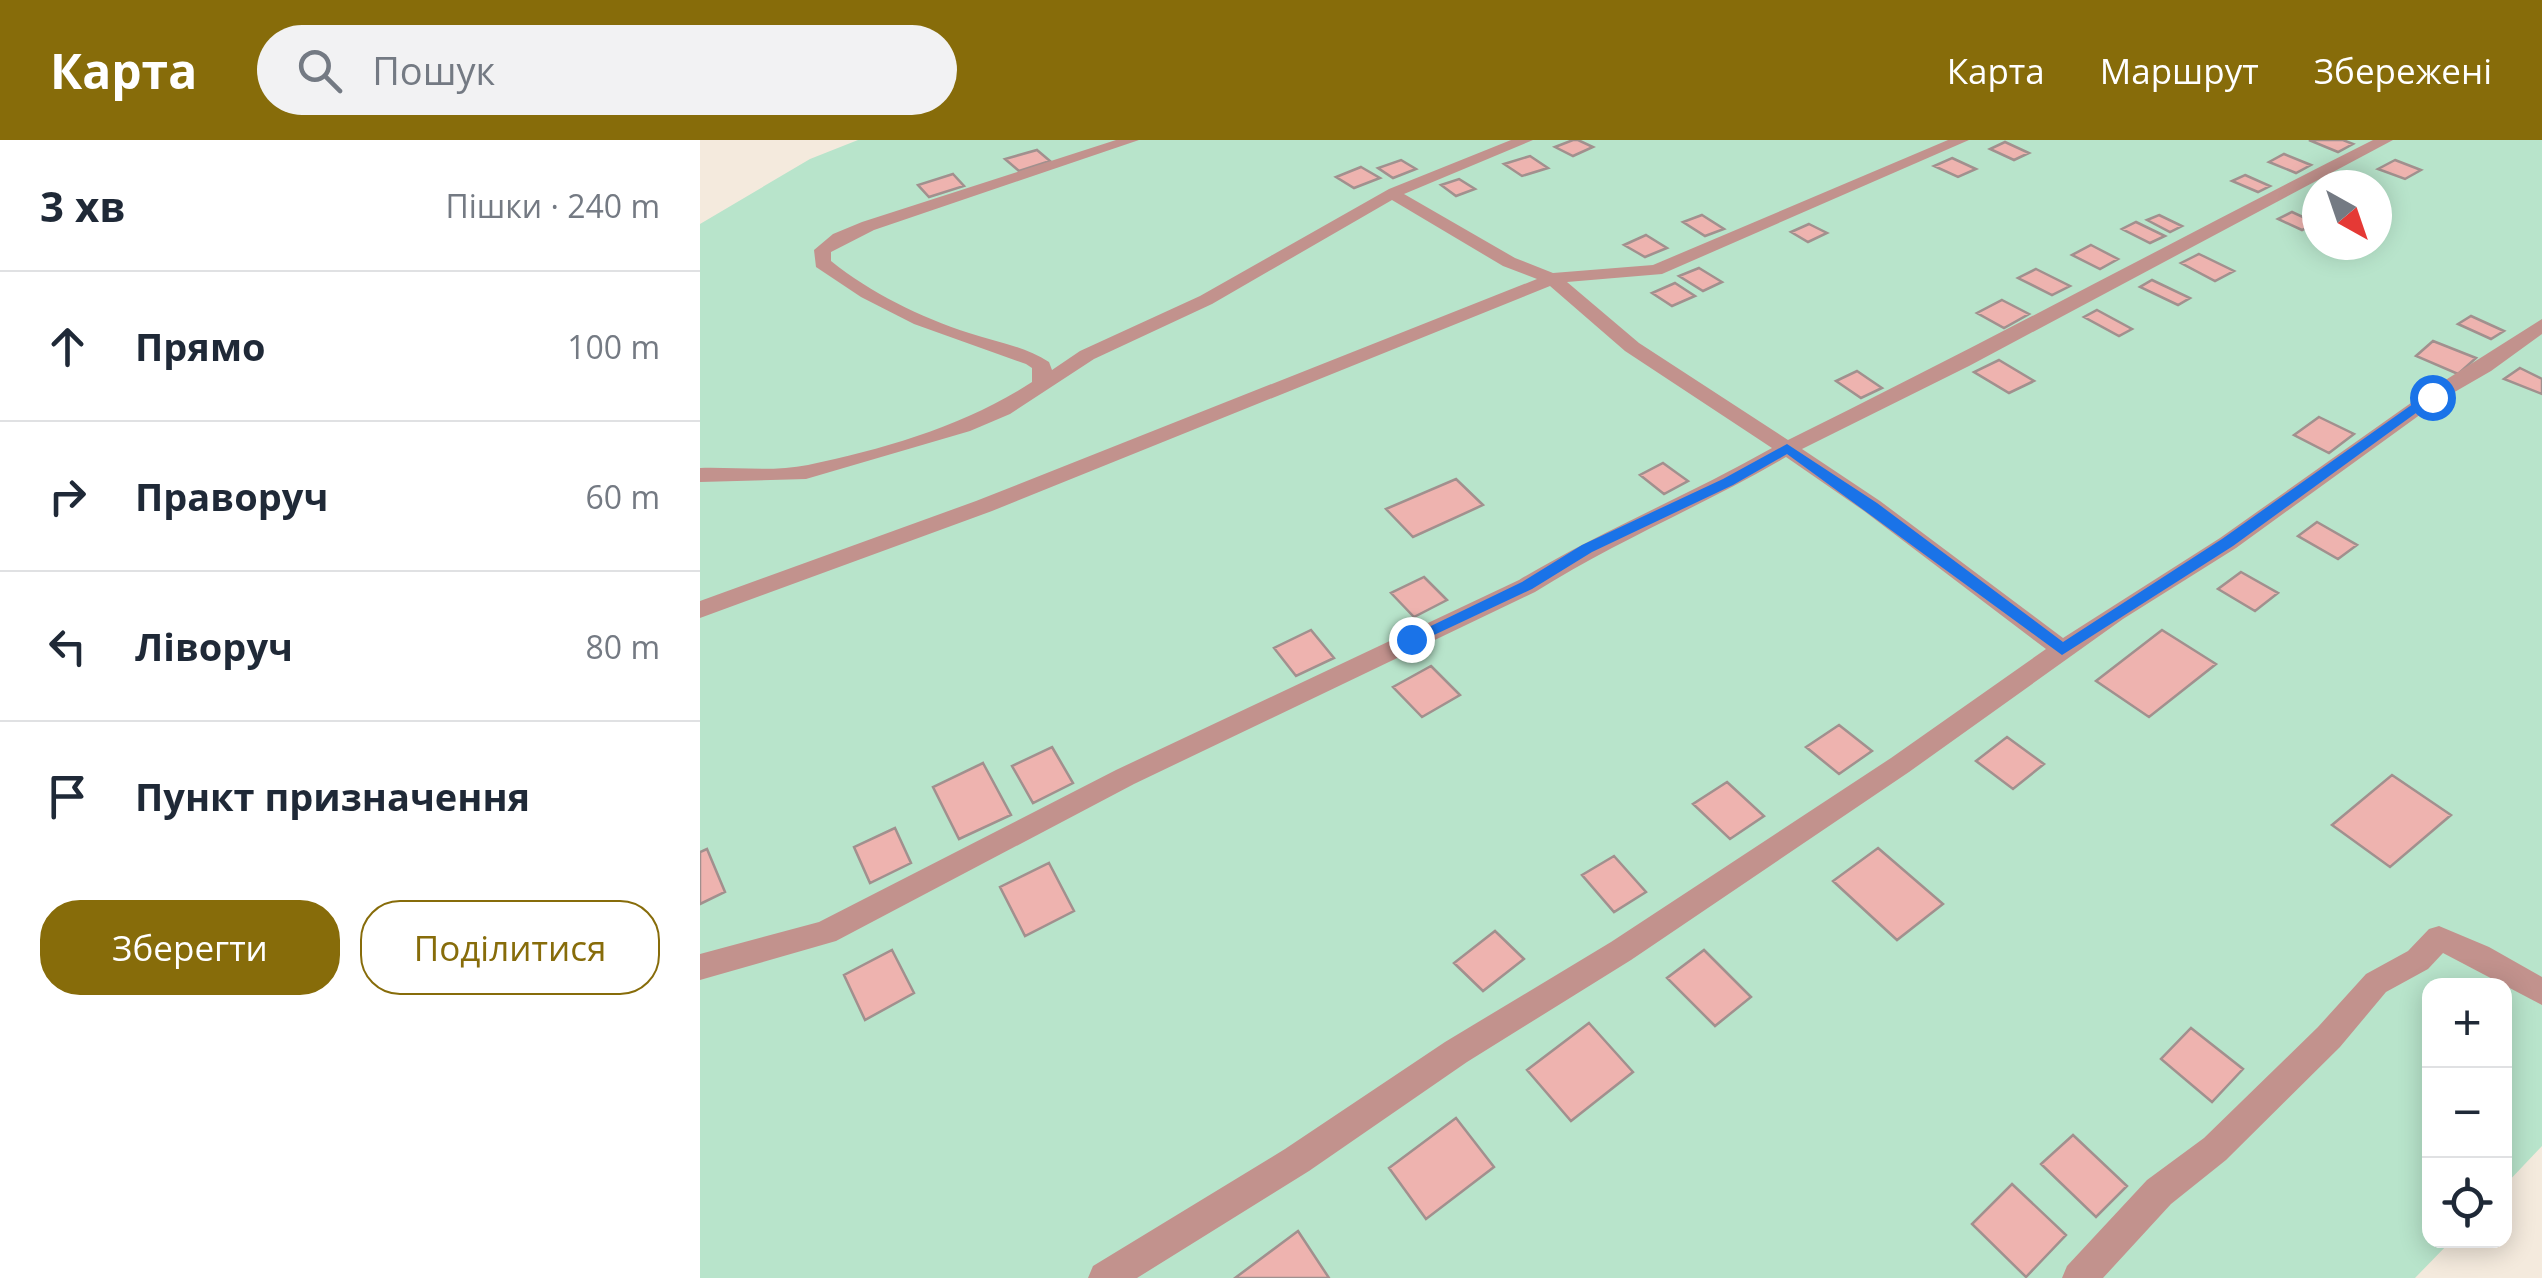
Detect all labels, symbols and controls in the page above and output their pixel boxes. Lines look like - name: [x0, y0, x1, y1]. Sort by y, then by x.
- search box: [257, 25, 957, 115]
- text: Карта: [50, 38, 197, 103]
- icon: search: [292, 43, 347, 98]
- text: Пошук: [372, 44, 495, 96]
- text: Карта: [1947, 47, 2045, 94]
- text: Маршрут: [2100, 47, 2259, 94]
- text: Збережені: [2314, 47, 2492, 94]
- north arrow: [2302, 170, 2392, 260]
- text: 3 хв: [40, 177, 126, 234]
- text: Пішки · 240 m: [445, 184, 660, 227]
- icon: ahead: [40, 319, 95, 374]
- text: Прямо: [135, 320, 266, 372]
- text: 100 m: [567, 325, 660, 368]
- route start: [2410, 375, 2456, 421]
- icon: right: [40, 469, 95, 524]
- text: Праворуч: [135, 470, 328, 522]
- text: 60 m: [585, 475, 660, 518]
- route end: [1389, 617, 1435, 663]
- icon: left: [40, 619, 95, 674]
- text: Ліворуч: [135, 620, 293, 672]
- text: 80 m: [585, 625, 660, 668]
- icon: arrive: [40, 769, 95, 824]
- text: Пункт призначення: [135, 770, 530, 822]
- button: Зберегти: [40, 900, 340, 995]
- button: Поділитися: [360, 900, 660, 995]
- map controls: [2422, 978, 2512, 1248]
- button: +: [2422, 978, 2512, 1068]
- button: −: [2422, 1068, 2512, 1158]
- button: locate: [2422, 1158, 2512, 1248]

